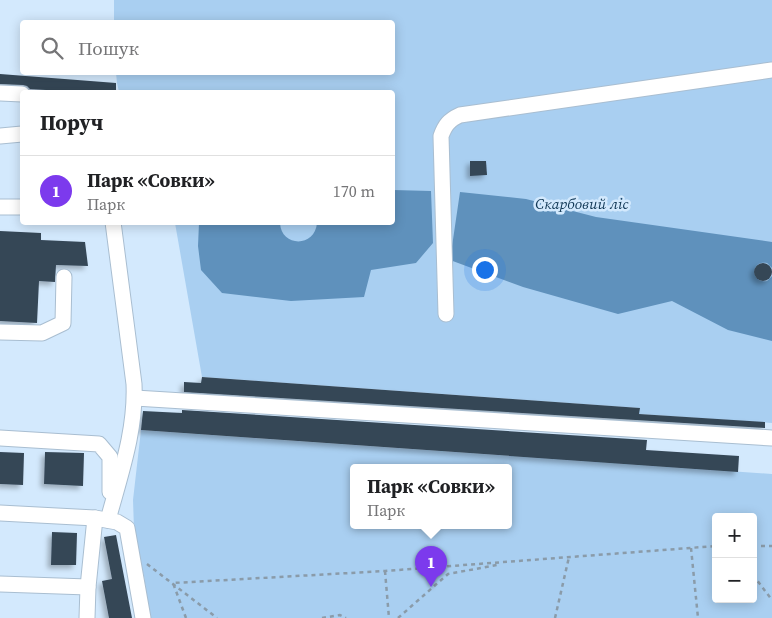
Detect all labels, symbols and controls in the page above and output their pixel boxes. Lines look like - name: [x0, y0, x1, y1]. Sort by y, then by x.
- search box: [20, 20, 395, 75]
- icon: search: [38, 34, 66, 62]
- text: Пошук: [78, 35, 139, 61]
- text: Поруч: [40, 108, 103, 137]
- text: Парк «Совки»: [87, 167, 215, 193]
- text: 1: [52, 180, 60, 202]
- text: 170 m: [333, 180, 375, 202]
- text: Парк: [87, 193, 125, 215]
- park label: Скарбовий ліс: [535, 193, 630, 214]
- your location: [472, 257, 498, 283]
- popup: [350, 464, 512, 529]
- text: Парк «Совки»: [367, 473, 495, 499]
- text: Парк: [367, 499, 405, 521]
- map controls: [712, 513, 757, 603]
- button: +: [712, 513, 757, 558]
- pin: 1: [415, 546, 447, 587]
- button: −: [712, 558, 757, 603]

